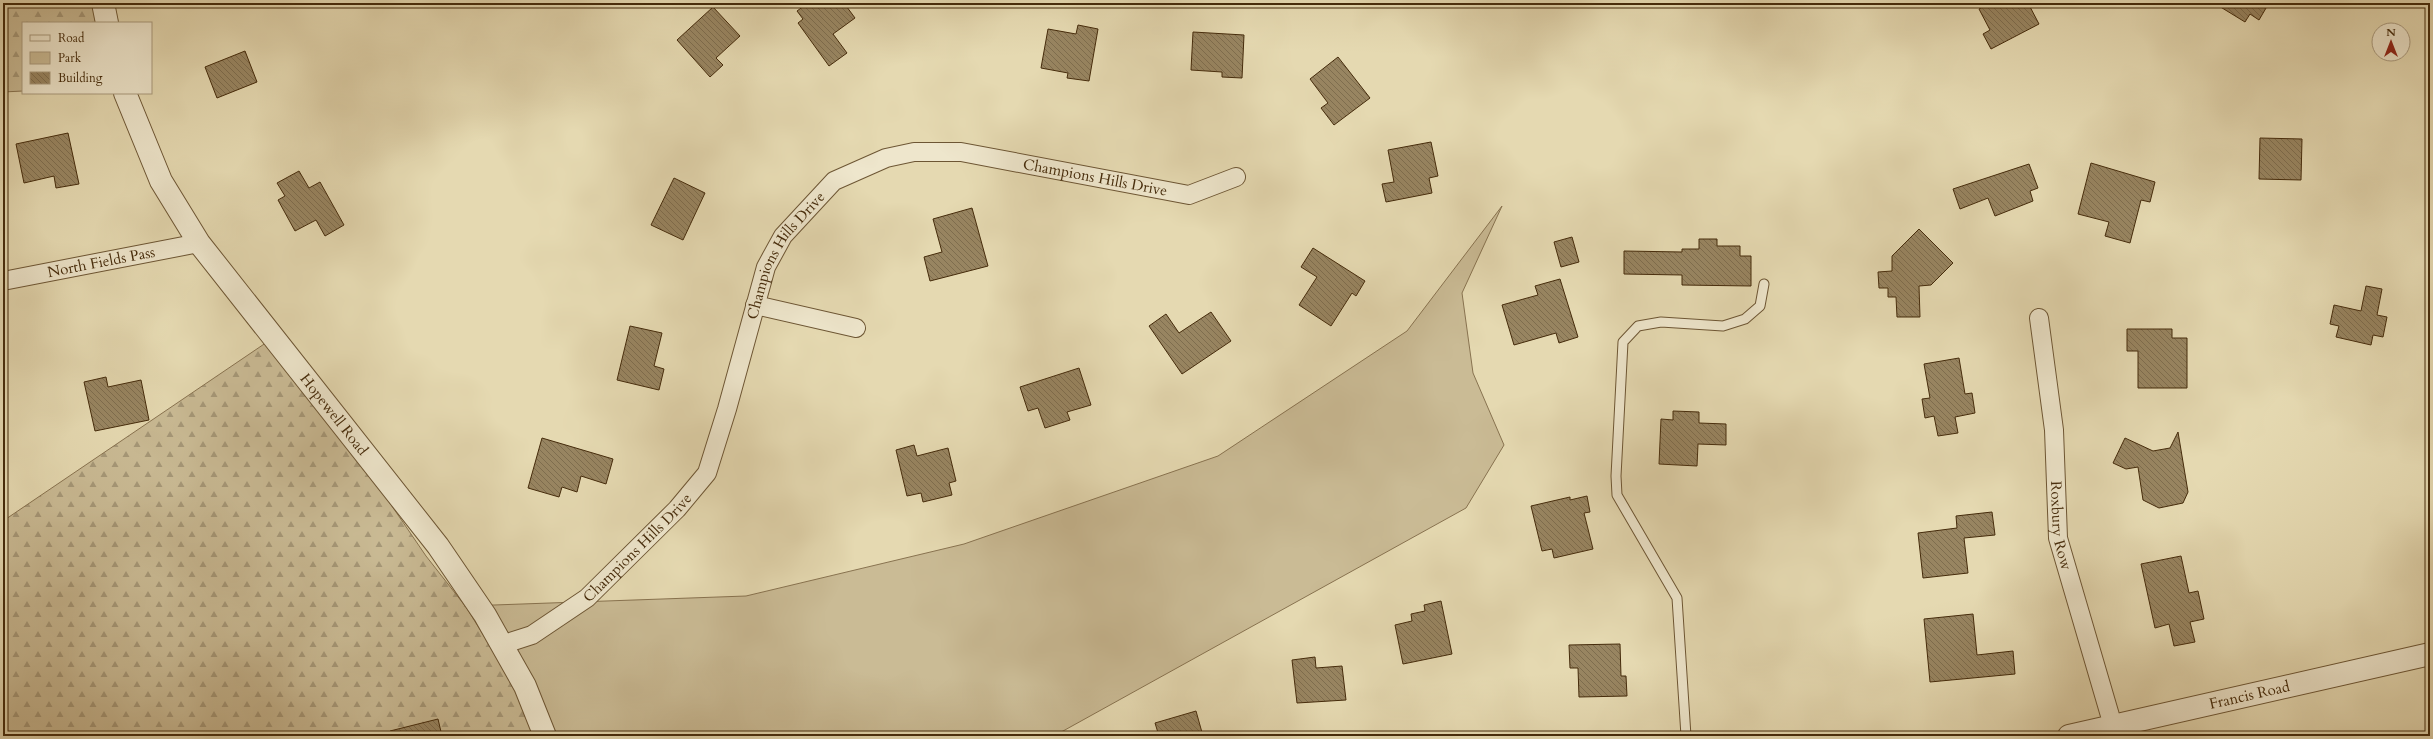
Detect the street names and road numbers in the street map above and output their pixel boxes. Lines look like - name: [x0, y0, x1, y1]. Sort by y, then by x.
- street label: Champions Hills Drive: [1021, 154, 1169, 201]
- street label: Champions Hills Drive: [742, 187, 829, 322]
- street label: North Fields Pass: [46, 242, 157, 282]
- street label: Hopewell Road: [296, 369, 373, 459]
- street label: Roxbury Row: [2046, 480, 2077, 573]
- street label: Champions Hills Drive: [578, 489, 696, 607]
- street label: Francis Road: [2207, 676, 2292, 714]

